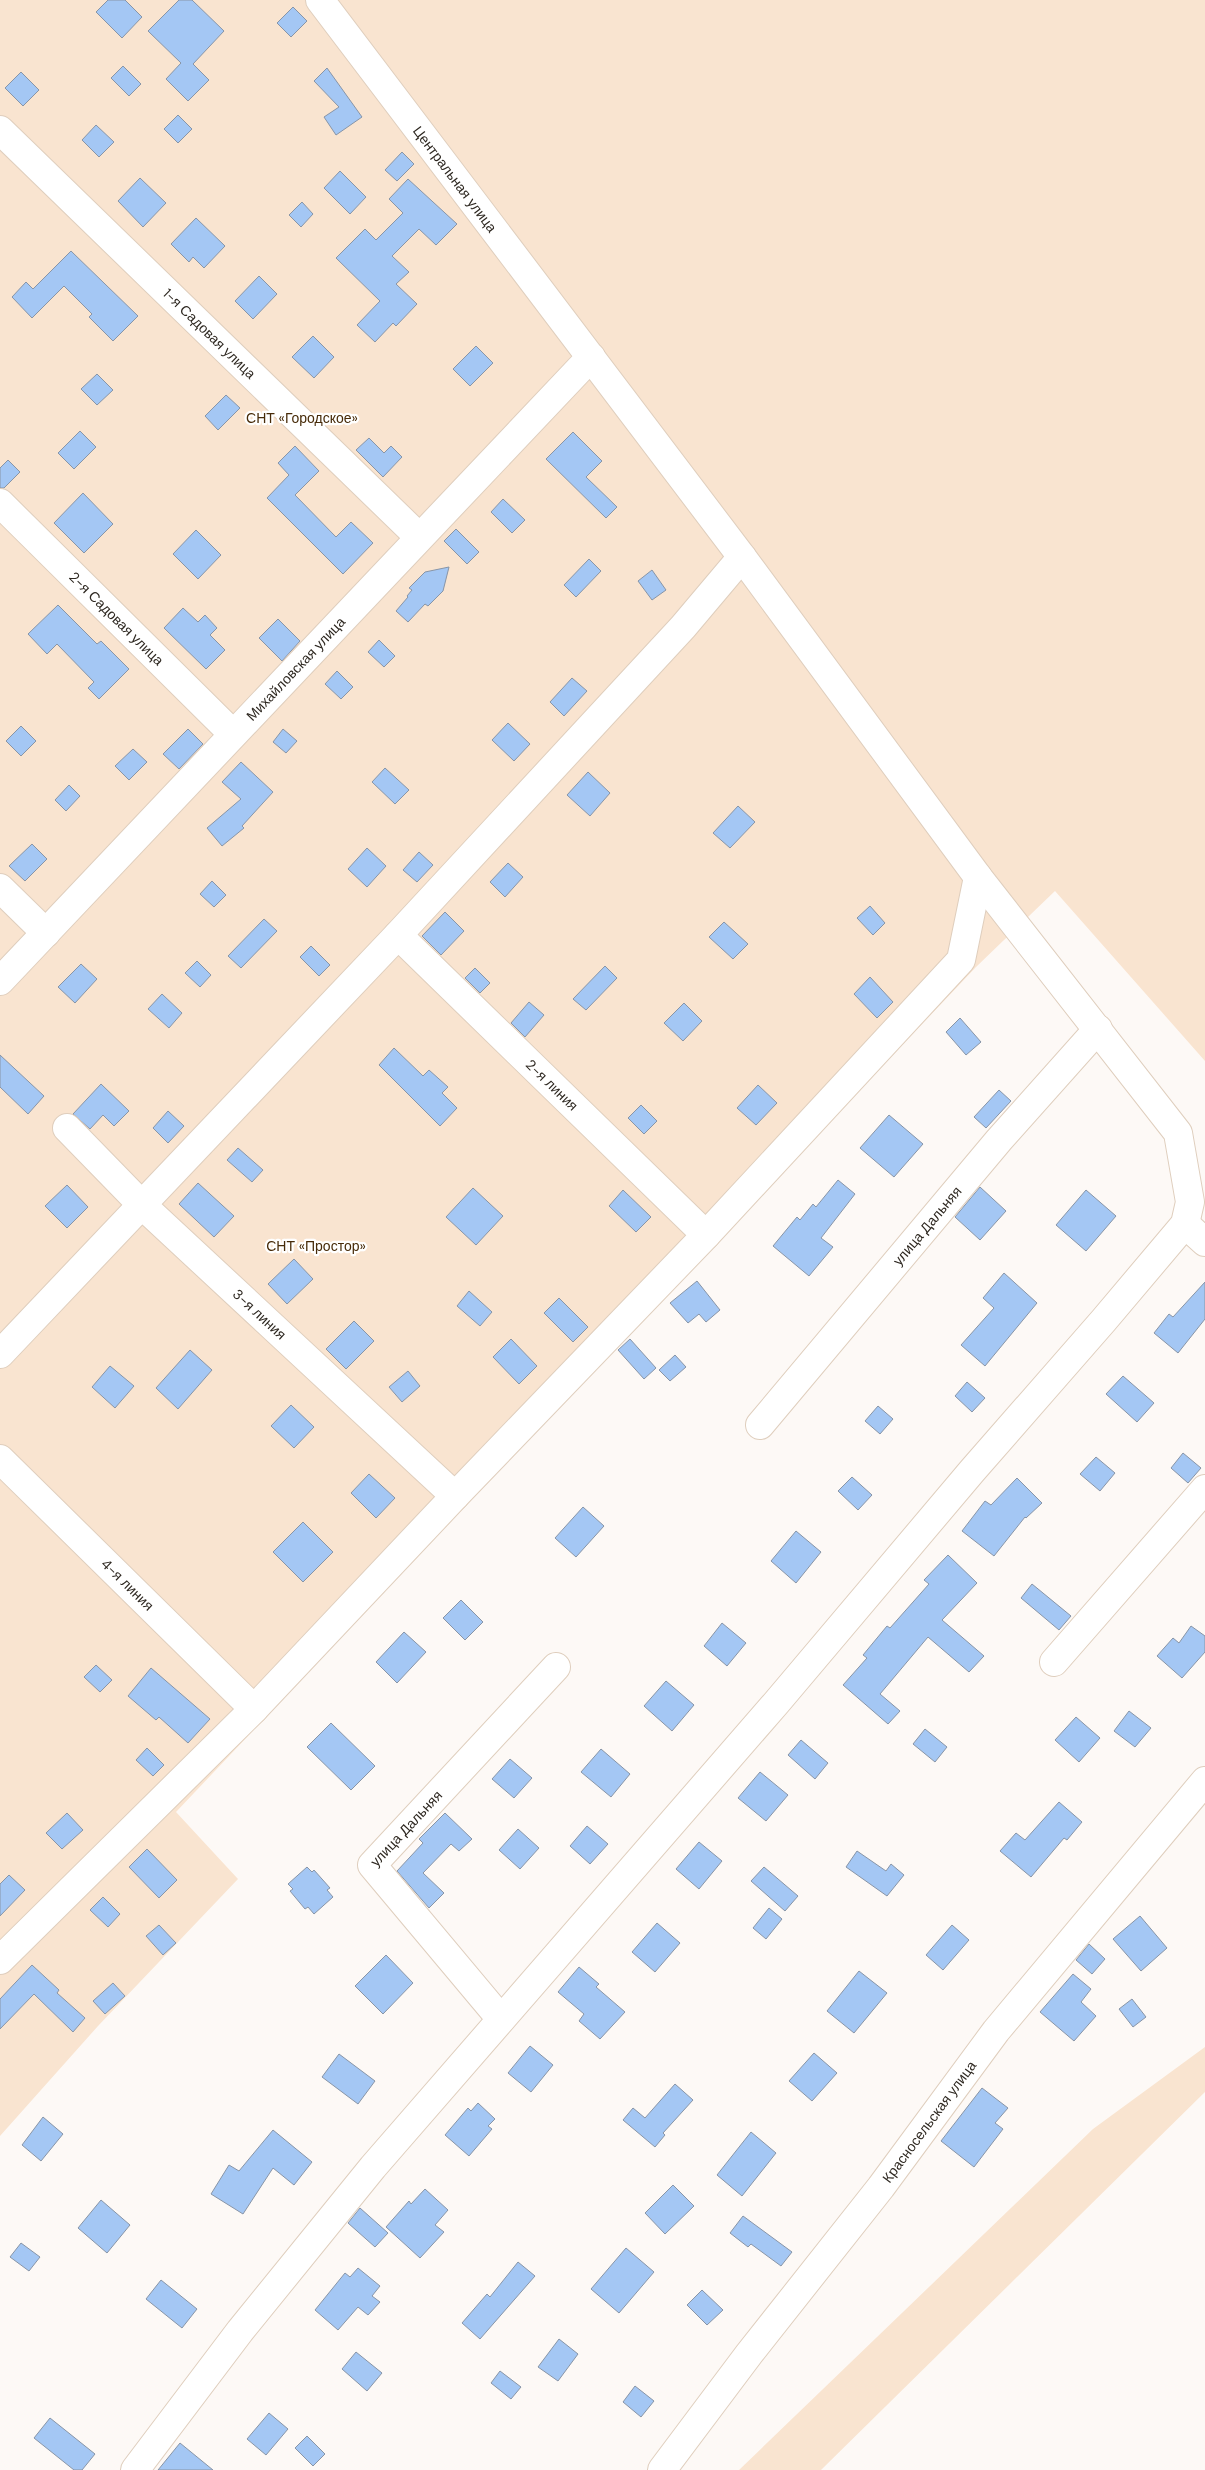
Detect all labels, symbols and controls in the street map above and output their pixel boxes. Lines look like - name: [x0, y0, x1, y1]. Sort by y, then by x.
- street label: Центральная улица: [409, 122, 501, 236]
- street label: 1-я Садовая улица: [159, 284, 260, 383]
- park label: СНТ «Городское»: [246, 409, 358, 427]
- street label: 2-я Садовая улица: [65, 568, 168, 669]
- street label: Михайловская улица: [242, 613, 349, 725]
- street label: 2-я линия: [522, 1055, 582, 1115]
- street label: улица Дальняя: [889, 1182, 965, 1269]
- park label: СНТ «Простор»: [266, 1237, 366, 1255]
- street label: 3-я линия: [229, 1285, 290, 1343]
- street label: 4-я линия: [98, 1555, 158, 1614]
- street label: улица Дальняя: [366, 1786, 446, 1870]
- street label: Красносельская улица: [878, 2057, 980, 2186]

